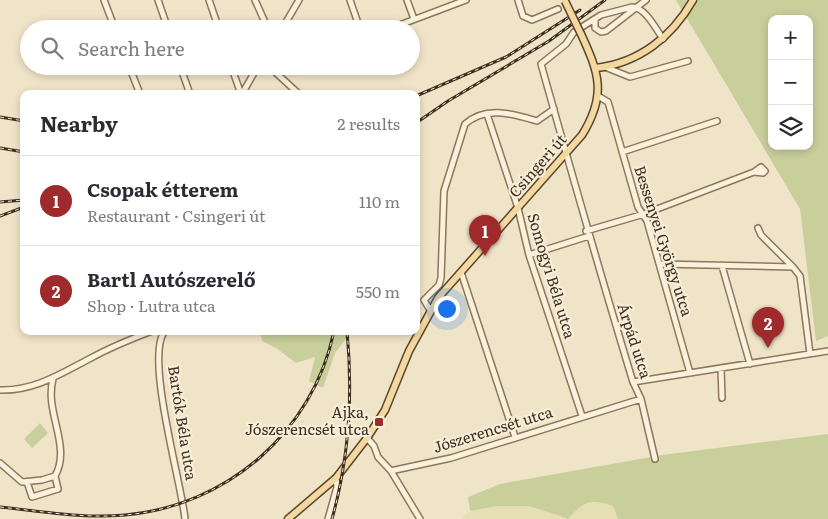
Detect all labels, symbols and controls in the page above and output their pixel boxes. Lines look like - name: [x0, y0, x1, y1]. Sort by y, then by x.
- map controls: [768, 15, 813, 150]
- button: +: [768, 15, 813, 60]
- search box: [20, 20, 420, 75]
- icon: search: [38, 34, 66, 62]
- text: Search here: [78, 34, 185, 62]
- button: −: [768, 60, 813, 105]
- button: layers: [768, 105, 813, 150]
- text: Nearby: [40, 107, 118, 138]
- text: 2 results: [337, 111, 400, 135]
- street label: Csingeri út: [503, 128, 571, 202]
- street label: Bessenyei György utca: [629, 162, 700, 320]
- text: Csopak étterem: [87, 175, 239, 203]
- text: 1: [53, 189, 59, 213]
- text: 110 m: [359, 189, 400, 213]
- text: Restaurant · Csingeri út: [87, 203, 265, 227]
- street label: Somogyi Béla utca: [522, 210, 583, 342]
- pin: 1: [469, 215, 501, 256]
- text: Bartl Autószerelő: [87, 265, 256, 293]
- text: 2: [52, 279, 60, 303]
- text: 550 m: [356, 279, 400, 303]
- text: Shop · Lutra utca: [87, 293, 216, 317]
- your location: [434, 296, 460, 322]
- street label: Árpád utca: [612, 300, 659, 382]
- pin: 2: [752, 307, 784, 348]
- street label: Bartók Béla utca: [163, 364, 204, 483]
- street label: Jószerencsét utca: [430, 399, 556, 458]
- place label: Ajka, Jószerencsét utca: [245, 400, 370, 440]
- marker: Ajka, Jószerencsét utca: [373, 416, 385, 428]

